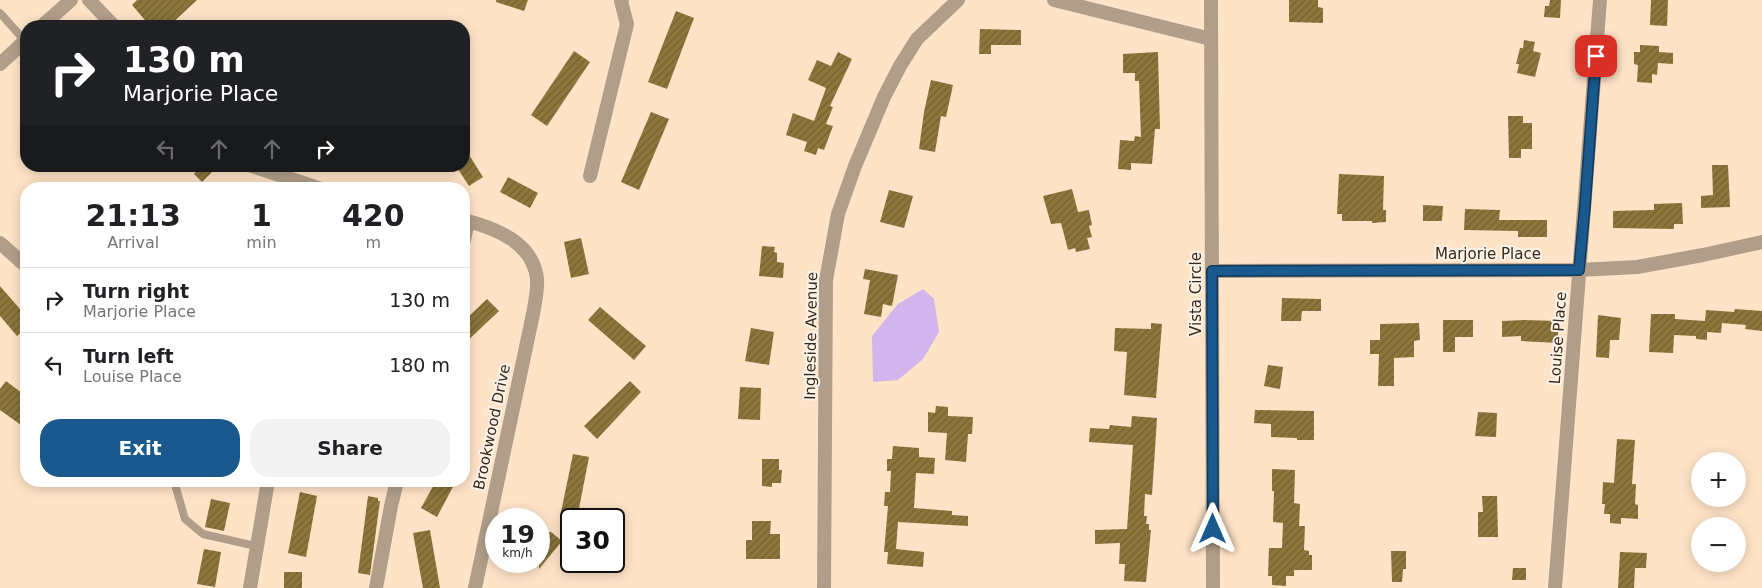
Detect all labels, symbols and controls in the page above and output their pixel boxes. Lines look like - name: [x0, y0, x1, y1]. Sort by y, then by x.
- pin: [1575, 35, 1617, 77]
- icon: right: [40, 40, 105, 105]
- text: 130 m: [123, 40, 245, 80]
- icon: arrive: [1582, 42, 1610, 70]
- text: Marjorie Place: [123, 81, 278, 106]
- icon: left: [152, 135, 180, 163]
- icon: ahead: [205, 135, 233, 163]
- icon: ahead: [258, 135, 286, 163]
- icon: right: [311, 135, 339, 163]
- text: 21:13: [85, 198, 181, 233]
- text: 1: [251, 198, 272, 233]
- text: 420: [342, 198, 405, 233]
- text: Arrival: [107, 233, 159, 252]
- text: min: [246, 233, 277, 252]
- text: m: [365, 233, 381, 252]
- street label: Marjorie Place: [1435, 245, 1541, 263]
- street label: Vista Circle: [1187, 252, 1205, 336]
- street label: Ingleside Avenue: [801, 272, 821, 400]
- text: Turn right: [83, 280, 189, 302]
- icon: right: [40, 286, 68, 314]
- text: 130 m: [389, 289, 450, 311]
- street label: Louise Place: [1546, 291, 1570, 385]
- text: Marjorie Place: [83, 302, 196, 321]
- text: Turn left: [83, 345, 174, 367]
- icon: left: [40, 351, 68, 379]
- text: 180 m: [389, 354, 450, 376]
- street label: Brookwood Drive: [470, 362, 514, 492]
- text: Louise Place: [83, 367, 182, 386]
- button: Exit: [40, 419, 240, 477]
- button: Share: [250, 419, 450, 477]
- map controls: [1691, 452, 1746, 572]
- button: +: [1691, 452, 1746, 507]
- position arrow: [1186, 502, 1238, 554]
- speed limit sign: 30: [560, 508, 625, 573]
- button: −: [1691, 517, 1746, 572]
- text: 19: [500, 520, 535, 549]
- text: km/h: [502, 546, 533, 560]

